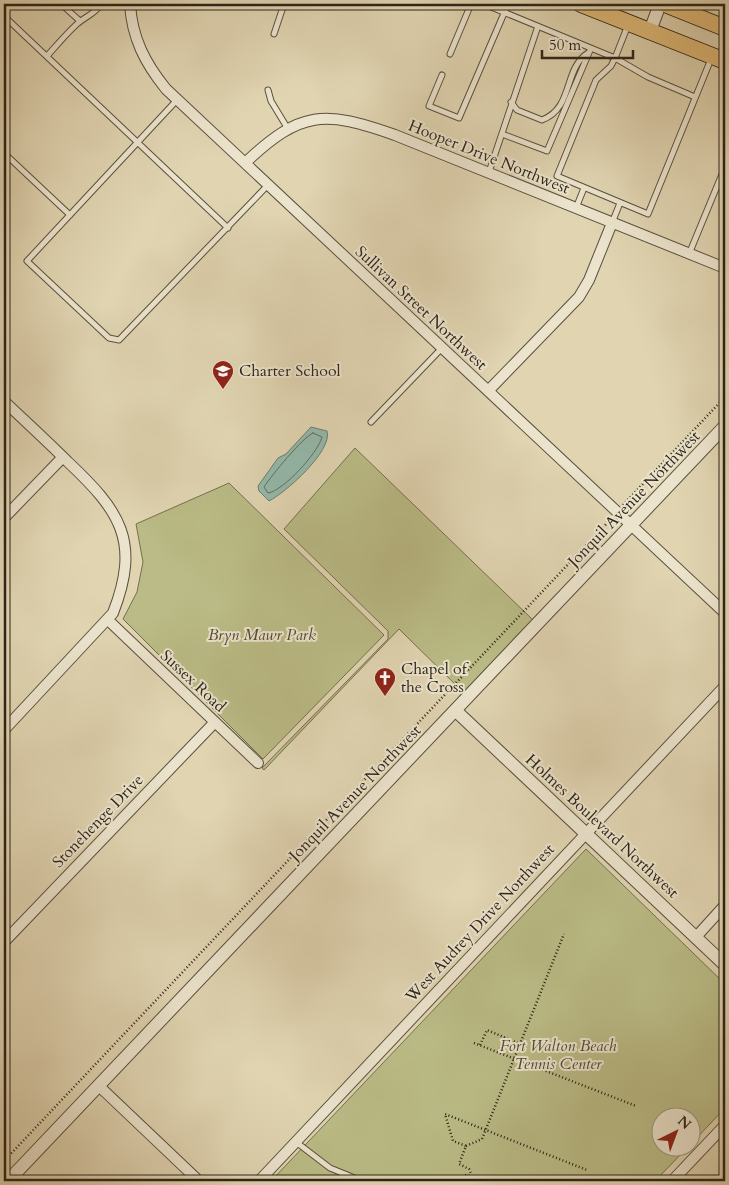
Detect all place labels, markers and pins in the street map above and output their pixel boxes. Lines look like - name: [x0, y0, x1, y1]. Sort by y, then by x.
- school or university icon: Charter School: [211, 359, 235, 390]
- place label: Charter School: [239, 360, 341, 382]
- place label: Chapel of the Cross: [401, 658, 470, 698]
- church icon: Chapel of the Cross: [373, 666, 397, 697]

